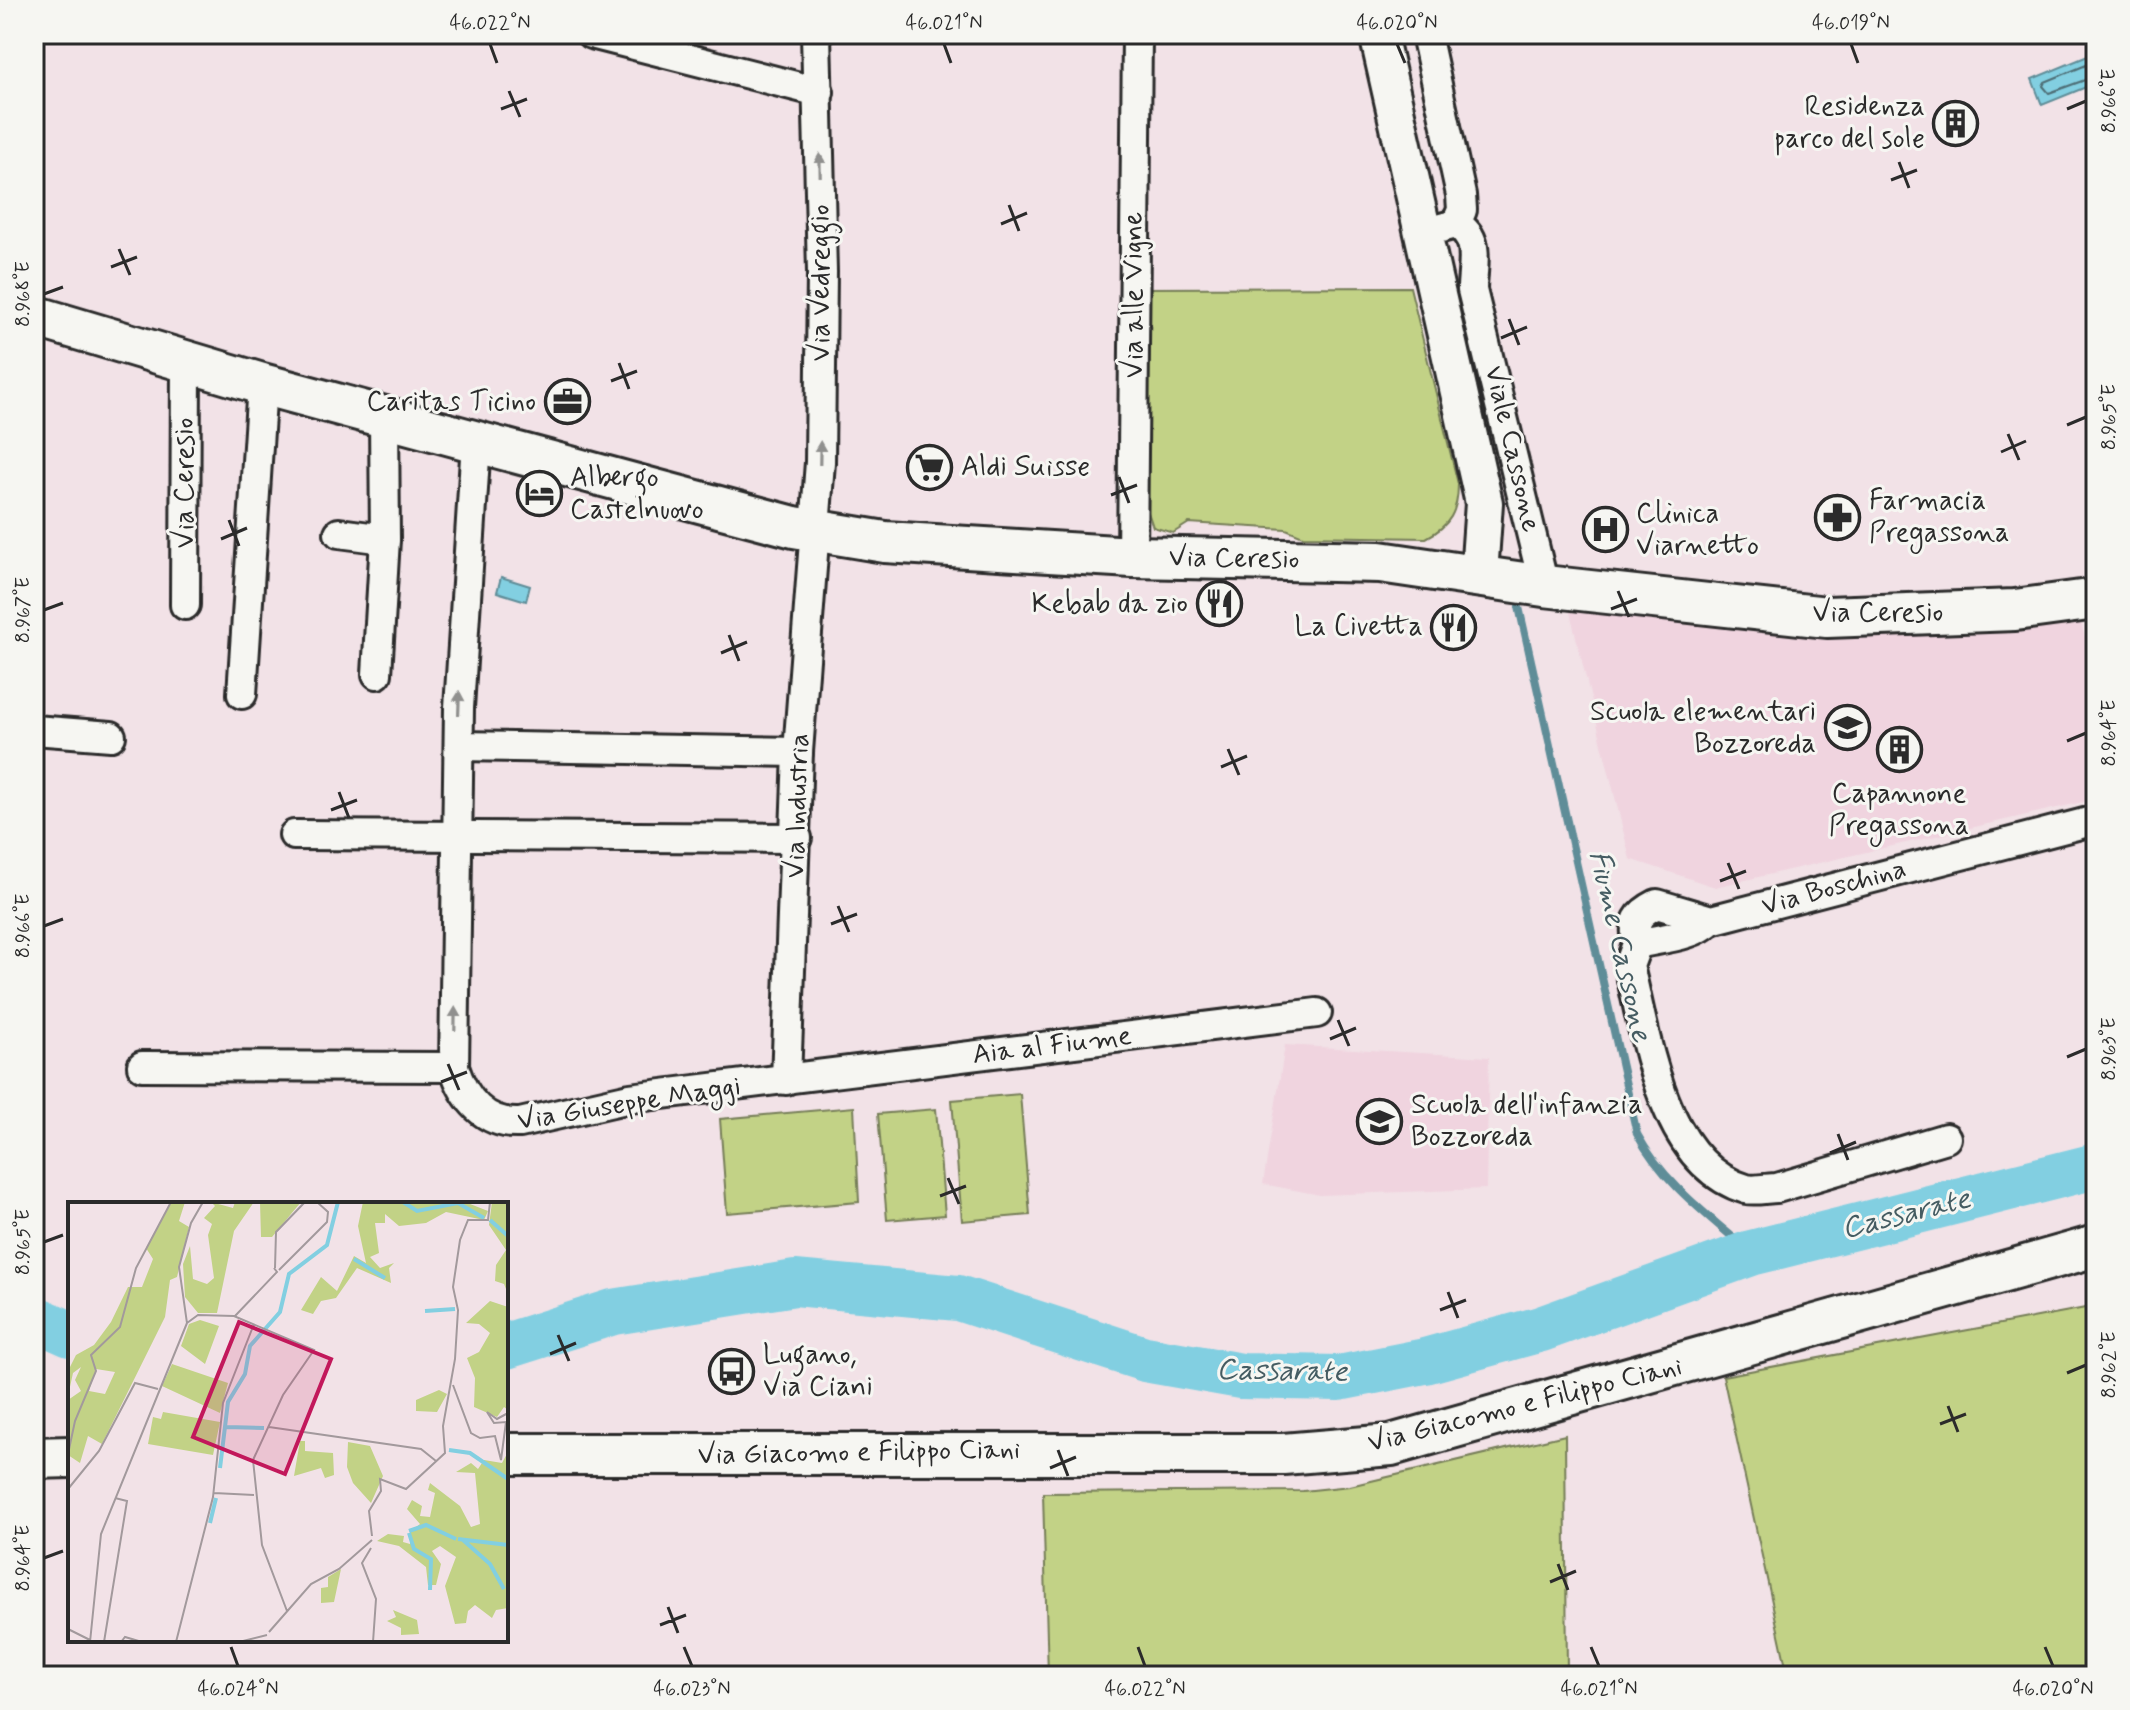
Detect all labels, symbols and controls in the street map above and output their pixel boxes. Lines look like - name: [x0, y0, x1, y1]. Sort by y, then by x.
- text: 46.022°N: [449, 10, 531, 37]
- text: 46.021°N: [906, 10, 983, 37]
- text: 46.020°N: [1356, 10, 1438, 37]
- text: 46.019°N: [1812, 10, 1890, 37]
- text: 8.966°E: [2096, 69, 2123, 133]
- place label: Residenza parco del sole: [1774, 89, 1925, 158]
- building icon: Residenza parco del sole: [1932, 99, 1980, 147]
- one-way arrow: [814, 152, 826, 177]
- street label: Via Vedreggio: [803, 204, 843, 362]
- street label: Via alle Vigne: [1116, 212, 1153, 378]
- text: 8.968°E: [10, 261, 37, 327]
- street label: Viale Cassone: [1475, 362, 1549, 536]
- office icon: Caritas Ticino: [543, 378, 591, 426]
- place label: Caritas Ticino: [366, 384, 536, 421]
- text: 8.965°E: [2096, 384, 2123, 450]
- street label: Via Ceresio: [167, 418, 204, 548]
- one-way arrow: [813, 440, 826, 465]
- supermarket icon: Aldi Suisse: [906, 443, 954, 491]
- place label: Aldi Suisse: [961, 449, 1090, 486]
- place label: Albergo Castelnuovo: [570, 460, 704, 529]
- hotel icon: Albergo Castelnuovo: [515, 470, 563, 518]
- place label: Farmacia Pregassona: [1869, 483, 2009, 554]
- pharmacy icon: Farmacia Pregassona: [1814, 493, 1862, 541]
- place label: Clinica Viarnetto: [1636, 496, 1759, 565]
- hospital icon: Clinica Viarnetto: [1581, 506, 1629, 554]
- street label: Via Ceresio: [1168, 539, 1300, 579]
- text: 8.967°E: [10, 577, 37, 643]
- restaurant icon: Kebab da zio: [1195, 580, 1243, 628]
- place label: Kebab da zio: [1032, 586, 1188, 623]
- street label: Via Ceresio: [1813, 595, 1943, 632]
- restaurant icon: La Civetta: [1430, 603, 1478, 651]
- place label: La Civetta: [1295, 609, 1423, 646]
- one-way arrow: [453, 690, 465, 715]
- place label: Scuola elementari Bozzoreda: [1590, 694, 1816, 763]
- text: 8.964°E: [2096, 699, 2123, 767]
- school or university icon: Scuola elementari Bozzoreda: [1823, 704, 1871, 752]
- building icon: Capannone Pregassona: [1875, 726, 1923, 774]
- street label: Via Industria: [777, 733, 819, 879]
- place label: Capannone Pregassona: [1829, 776, 1969, 847]
- water label: Fiume Cassone: [1579, 846, 1661, 1046]
- street label: Via Boschina: [1758, 851, 1910, 925]
- text: 8.966°E: [10, 894, 37, 958]
- one-way arrow: [449, 1006, 461, 1031]
- text: 8.963°E: [2096, 1017, 2123, 1081]
- street label: Aia al Fiume: [970, 1018, 1134, 1074]
- street label: Via Giuseppe Maggi: [515, 1068, 744, 1142]
- place label: Scuola dell'infanzia Bozzoreda: [1411, 1087, 1643, 1156]
- school or university icon: Scuola dell'infanzia Bozzoreda: [1356, 1097, 1404, 1145]
- water label: Cassarate: [1838, 1179, 1976, 1249]
- inset map: [68, 1202, 508, 1642]
- text: 8.965°E: [10, 1209, 37, 1275]
- text: 8.962°E: [2096, 1331, 2123, 1399]
- place label: Lugano, Via Ciani: [763, 1337, 873, 1406]
- bus stop icon: Lugano, Via Ciani: [708, 1347, 756, 1395]
- street label: Via Giacomo e Filippo Ciani: [1364, 1348, 1686, 1462]
- water label: Cassarate: [1216, 1350, 1349, 1392]
- street label: Via Giacomo e Filippo Ciani: [697, 1432, 1021, 1474]
- text: 8.964°E: [10, 1524, 37, 1592]
- text: 46.024°N: [198, 1676, 279, 1703]
- text: 46.023°N: [653, 1676, 731, 1703]
- text: 46.022°N: [1104, 1676, 1186, 1703]
- text: 46.021°N: [1561, 1676, 1638, 1703]
- text: 46.020°N: [2012, 1676, 2094, 1703]

